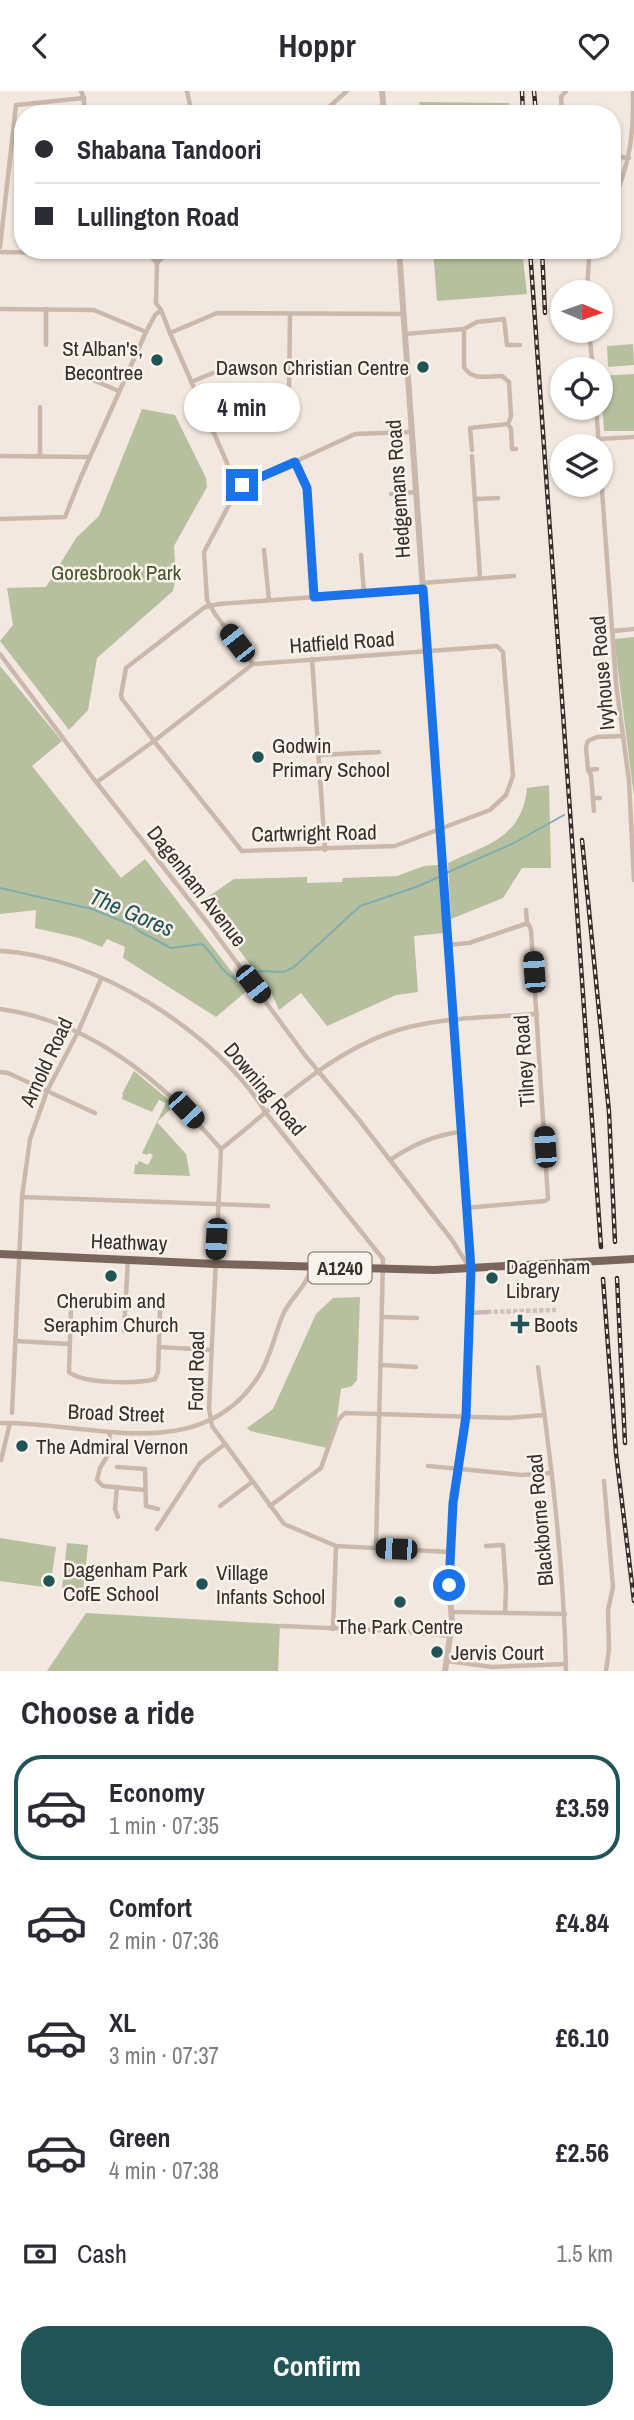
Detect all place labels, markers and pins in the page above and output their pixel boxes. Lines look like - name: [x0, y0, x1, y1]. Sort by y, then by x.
- place label: St Alban's, Becontree: [62, 334, 143, 387]
- marker: St Alban's, Becontree: [149, 352, 165, 368]
- place label: Dawson Christian Centre: [216, 353, 409, 382]
- marker: Dawson Christian Centre: [415, 359, 431, 375]
- place label: Godwin Primary School: [272, 731, 390, 784]
- marker: Godwin Primary School: [250, 749, 266, 765]
- place label: Dagenham Library: [506, 1252, 590, 1305]
- marker: Cherubim and Seraphim Church: [103, 1268, 119, 1284]
- marker: Dagenham Library: [484, 1270, 500, 1286]
- place label: Cherubim and Seraphim Church: [44, 1286, 178, 1339]
- place label: Boots: [534, 1310, 578, 1339]
- marker: Boots: [512, 1316, 528, 1332]
- place label: The Admiral Vernon: [36, 1432, 188, 1461]
- marker: The Admiral Vernon: [14, 1438, 30, 1454]
- place label: Dagenham Park CofE School: [63, 1555, 188, 1608]
- place label: Village Infants School: [216, 1558, 325, 1611]
- marker: Dagenham Park CofE School: [41, 1573, 57, 1589]
- marker: Village Infants School: [194, 1576, 210, 1592]
- marker: The Park Centre: [392, 1594, 408, 1610]
- place label: The Park Centre: [337, 1612, 463, 1641]
- place label: Jervis Court: [451, 1638, 544, 1667]
- marker: Jervis Court: [429, 1644, 445, 1660]

